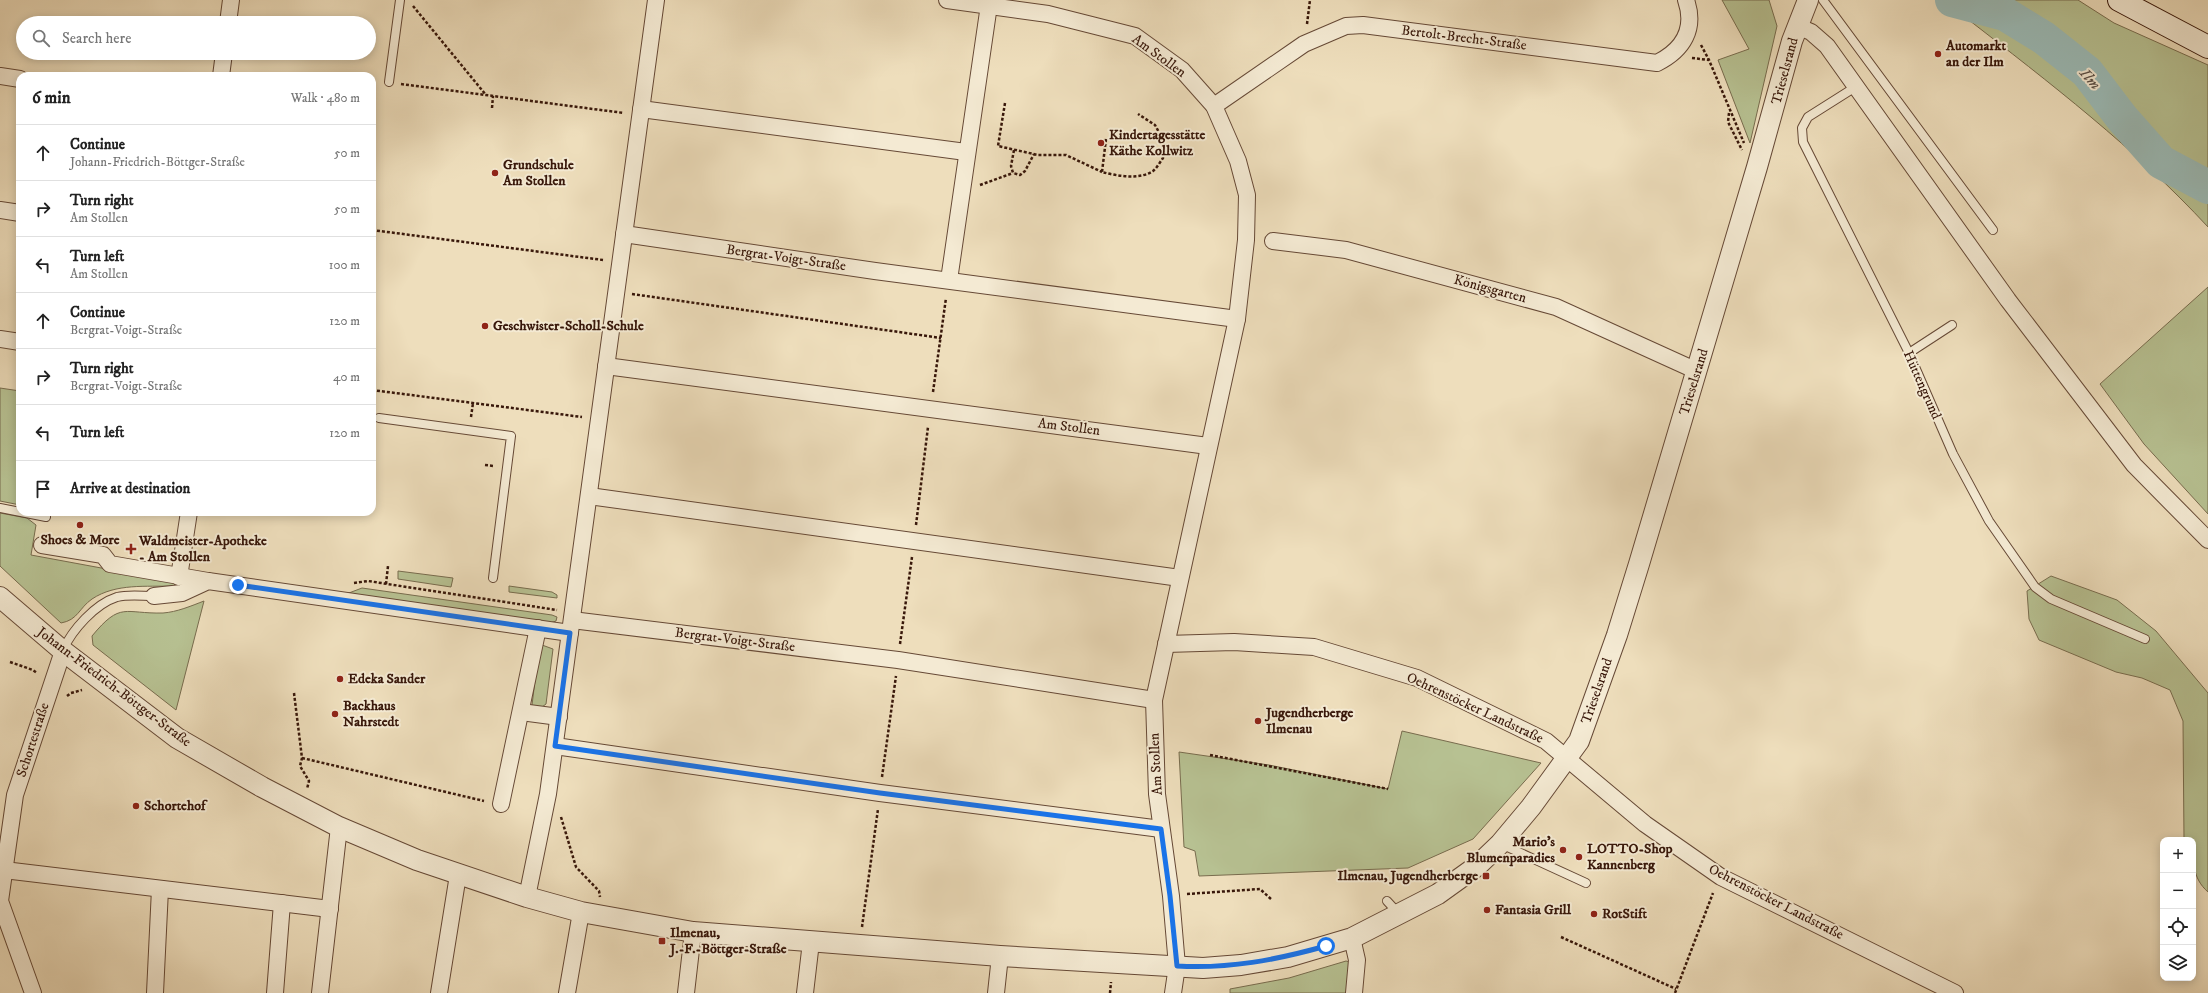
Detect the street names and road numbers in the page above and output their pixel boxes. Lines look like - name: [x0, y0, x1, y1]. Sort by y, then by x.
- street label: Bertolt-Brecht-Straße: [1400, 21, 1528, 55]
- street label: Am Stollen: [1128, 30, 1190, 82]
- street label: Trieselsrand: [1767, 36, 1803, 106]
- street label: Bergrat-Voigt-Straße: [725, 241, 847, 275]
- street label: Königsgarten: [1452, 271, 1529, 308]
- street label: Trieselsrand: [1675, 347, 1713, 417]
- street label: Hüttengrund: [1899, 348, 1945, 422]
- street label: Am Stollen: [1037, 414, 1102, 440]
- street label: Johann-Friedrich-Böttger-Straße: [32, 622, 195, 751]
- street label: Bergrat-Voigt-Straße: [674, 624, 796, 656]
- street label: Trieselsrand: [1577, 656, 1617, 726]
- street label: Oehrenstöcker Landstraße: [1404, 668, 1547, 748]
- street label: Schortestraße: [12, 700, 54, 780]
- street label: Am Stollen: [1145, 732, 1167, 796]
- street label: Oehrenstöcker Landstraße: [1705, 860, 1847, 944]

